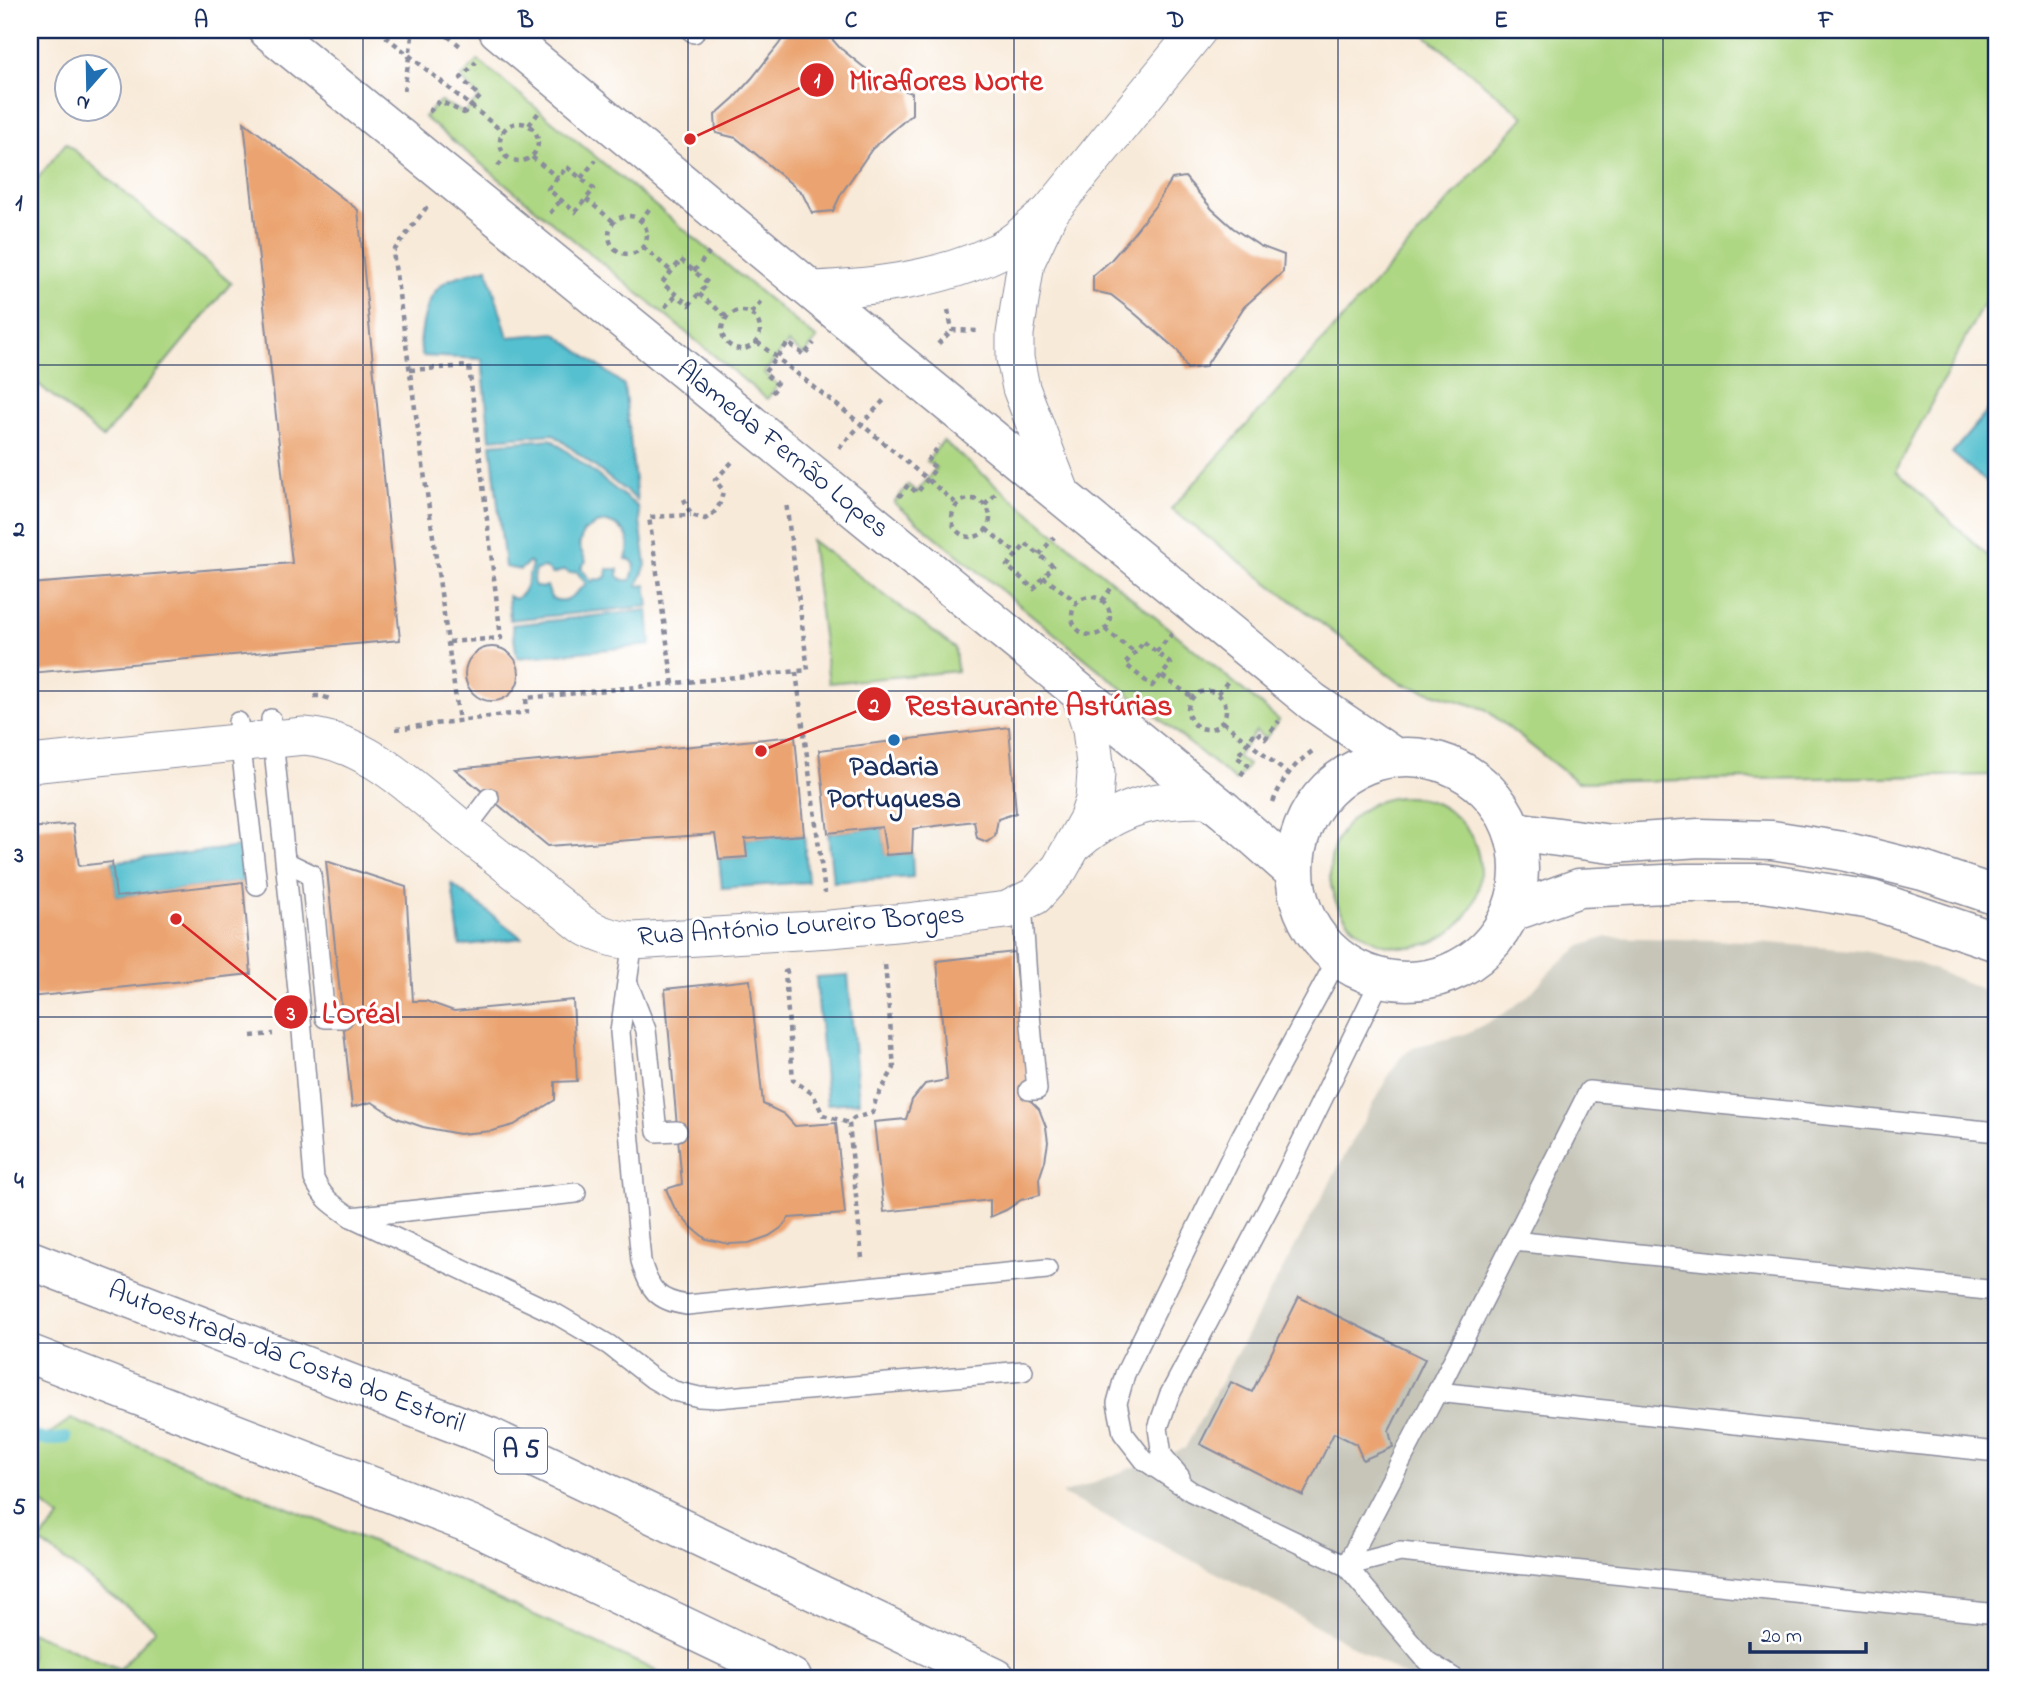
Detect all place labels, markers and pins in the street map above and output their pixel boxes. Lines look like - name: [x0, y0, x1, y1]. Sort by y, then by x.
- callout: Miraflores Norte: [800, 54, 1057, 105]
- callout: Restaurante Astúrias: [856, 679, 1186, 730]
- marker: Padaria Portuguesa: [886, 732, 902, 748]
- place label: Padaria Portuguesa: [827, 748, 961, 822]
- callout: L'Oréal: [273, 987, 414, 1038]

